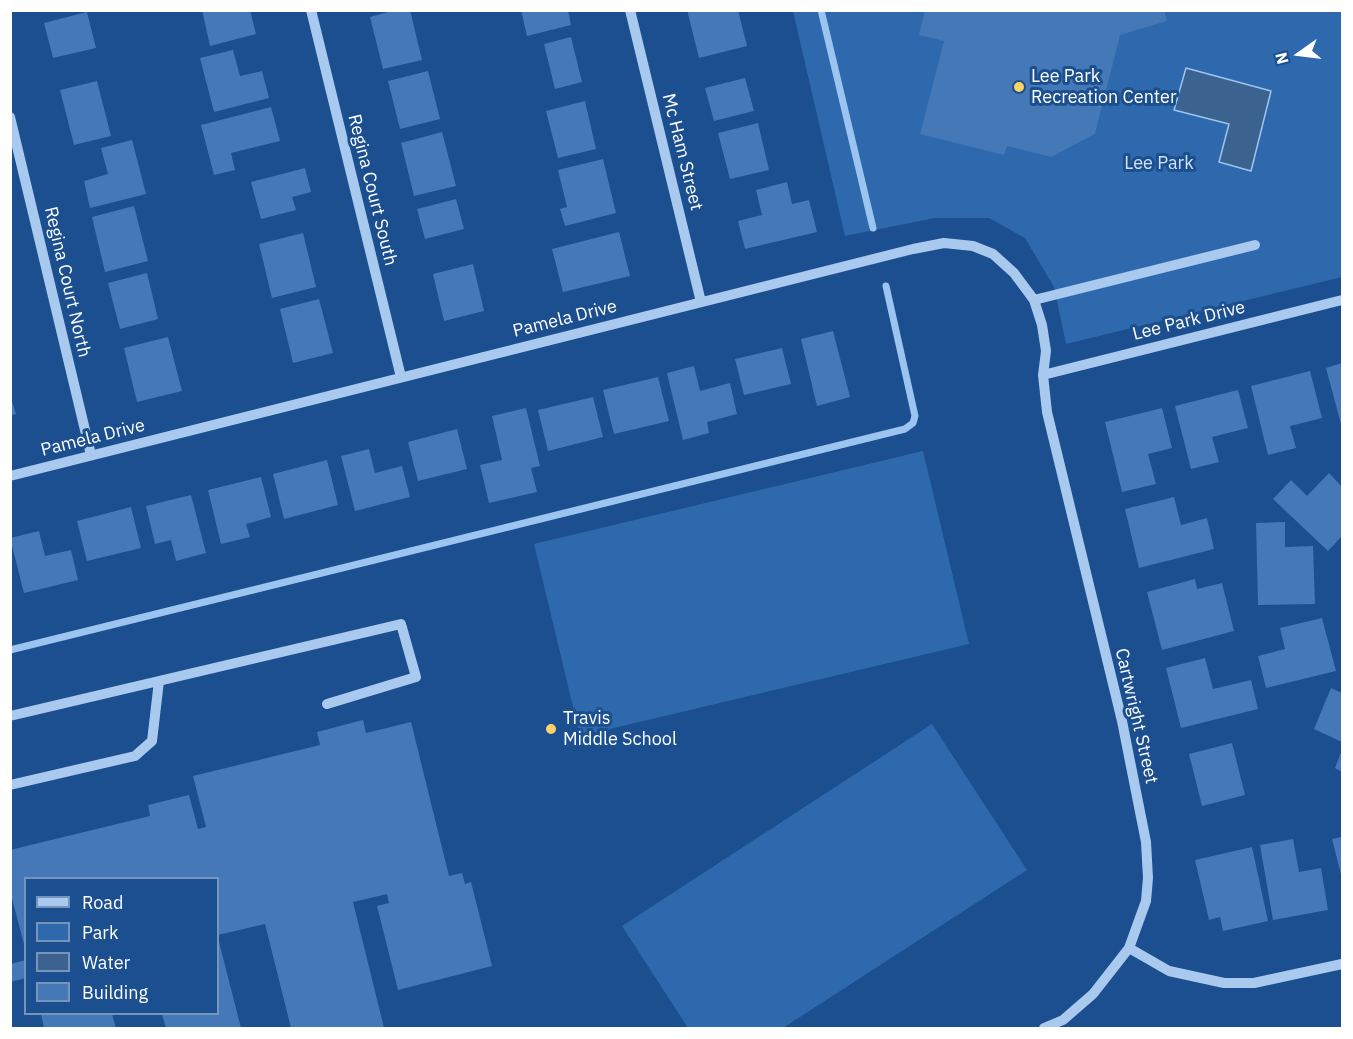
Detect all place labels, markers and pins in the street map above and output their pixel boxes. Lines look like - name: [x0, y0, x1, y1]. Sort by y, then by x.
- place label: Lee Park Recreation Center: [1031, 66, 1177, 109]
- marker: Lee Park Recreation Center: [1012, 80, 1026, 94]
- place label: Travis Middle School: [563, 708, 677, 750]
- marker: Travis Middle School: [544, 722, 558, 736]

